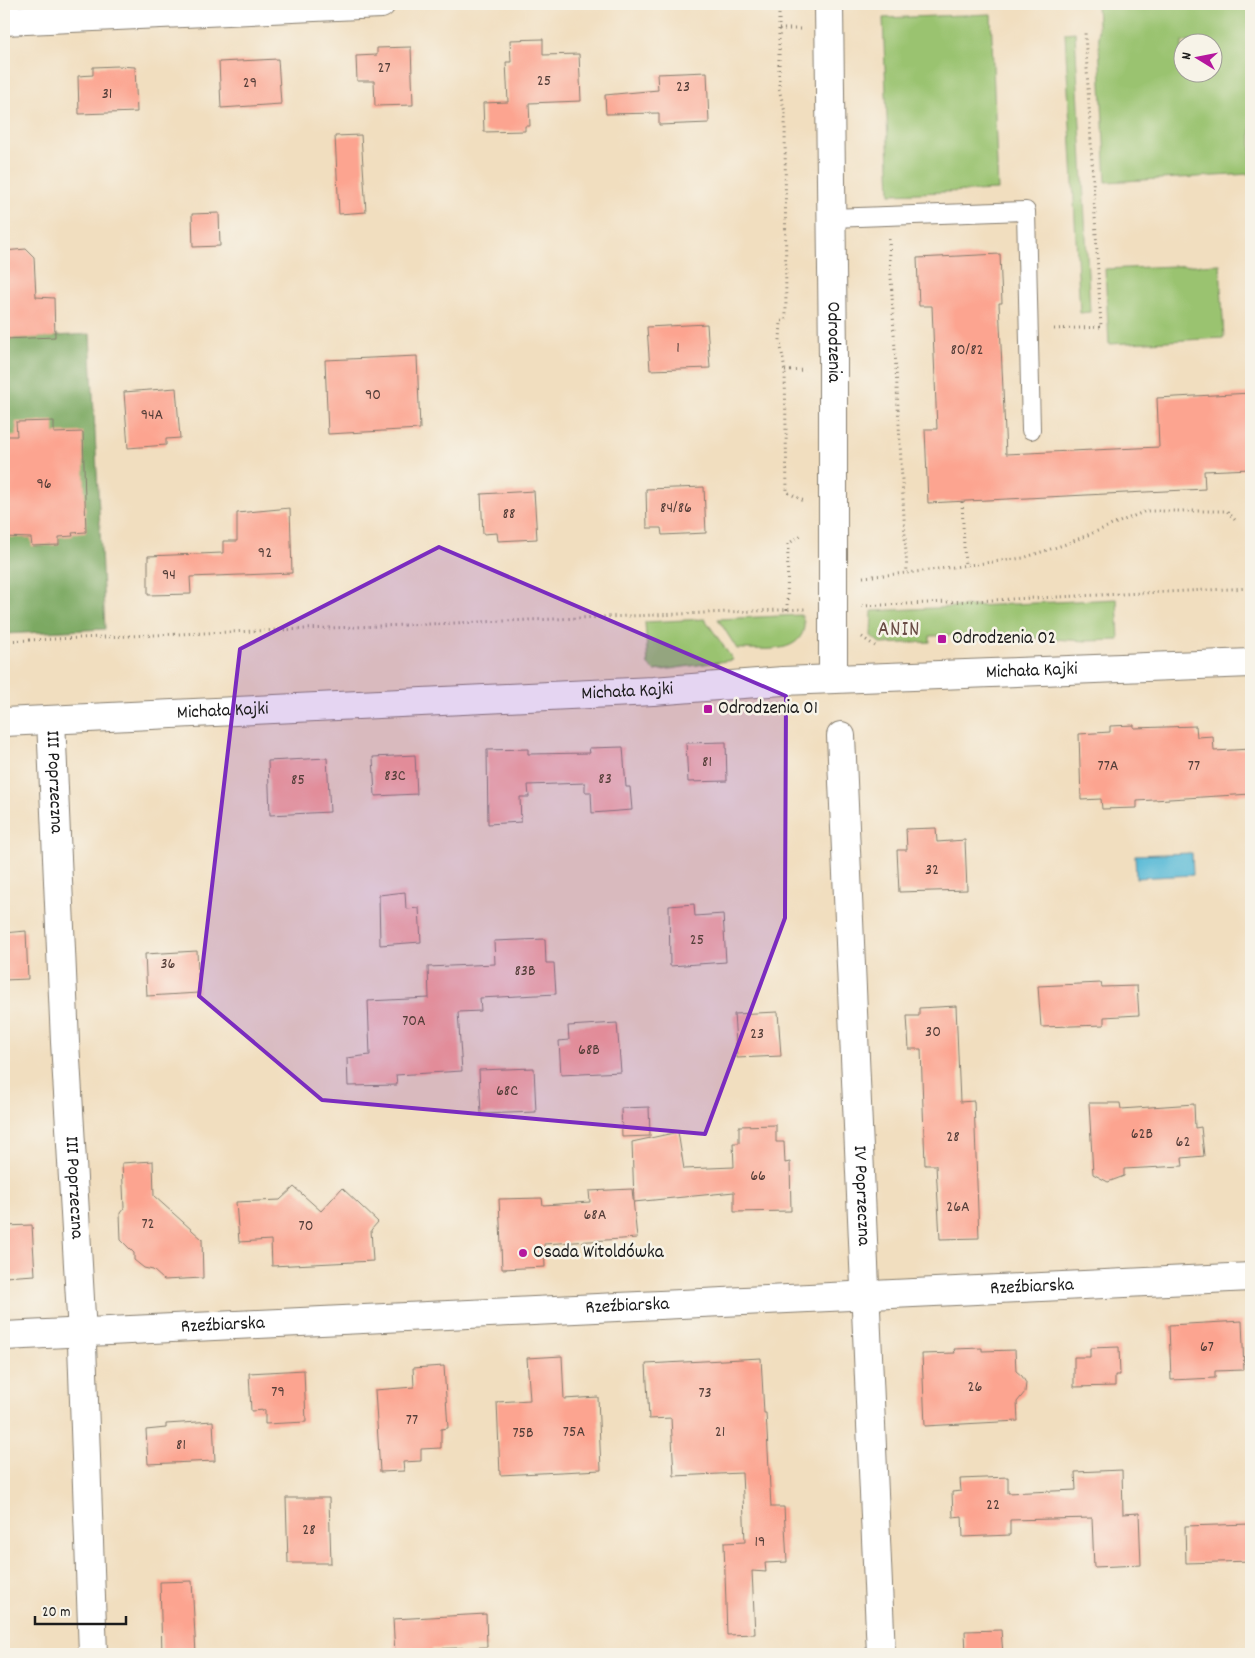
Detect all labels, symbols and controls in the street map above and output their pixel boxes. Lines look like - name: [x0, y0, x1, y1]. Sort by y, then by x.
- north arrow: [1172, 32, 1222, 82]
- text: N: [1177, 51, 1198, 61]
- house number: 27: [377, 57, 391, 80]
- house number: 25: [537, 70, 551, 93]
- house number: 29: [243, 72, 257, 95]
- house number: 23: [676, 76, 690, 99]
- house number: 31: [102, 83, 112, 106]
- street label: Odrodzenia: [819, 301, 847, 384]
- house number: 1: [676, 337, 680, 360]
- house number: 80/82: [950, 339, 984, 362]
- house number: 90: [365, 384, 381, 407]
- house number: 94A: [141, 404, 164, 427]
- house number: 96: [36, 473, 52, 496]
- house number: 84/86: [660, 497, 692, 520]
- house number: 88: [503, 503, 515, 526]
- house number: 92: [258, 542, 272, 565]
- house number: 94: [162, 564, 176, 587]
- district label: ANIN: [878, 616, 920, 646]
- place label: Odrodzenia 02: [952, 626, 1056, 653]
- marker: Odrodzenia 02: [936, 633, 948, 645]
- street label: Michała Kajki: [985, 656, 1079, 687]
- street label: Michała Kajki: [581, 676, 675, 708]
- street label: Michała Kajki: [176, 696, 270, 727]
- place label: Odrodzenia 01: [718, 696, 818, 723]
- marker: Odrodzenia 01: [702, 703, 714, 715]
- street label: III Poprzeczna: [38, 730, 69, 835]
- house number: 81: [702, 751, 712, 774]
- house number: 77A: [1098, 755, 1119, 778]
- house number: 77: [1188, 755, 1200, 778]
- house number: 83C: [384, 765, 406, 788]
- house number: 83: [598, 768, 612, 791]
- house number: 85: [291, 769, 305, 792]
- house number: 32: [925, 859, 939, 882]
- house number: 25: [690, 929, 704, 952]
- house number: 36: [161, 953, 176, 976]
- house number: 83B: [514, 960, 536, 983]
- house number: 70A: [402, 1010, 426, 1033]
- house number: 30: [925, 1021, 941, 1044]
- house number: 23: [750, 1023, 764, 1046]
- house number: 68B: [578, 1039, 600, 1062]
- house number: 68C: [496, 1080, 518, 1103]
- house number: 62B: [1131, 1123, 1153, 1146]
- house number: 28: [946, 1126, 960, 1149]
- house number: 62: [1176, 1131, 1190, 1154]
- street label: III Poprzeczna: [57, 1135, 90, 1241]
- street label: IV Poprzeczna: [845, 1145, 877, 1247]
- house number: 66: [750, 1165, 766, 1188]
- house number: 26A: [946, 1196, 970, 1219]
- house number: 68A: [584, 1204, 607, 1227]
- house number: 72: [141, 1213, 155, 1236]
- house number: 70: [299, 1215, 313, 1238]
- place label: Osada Witoldówka: [533, 1240, 665, 1267]
- marker: Osada Witoldówka: [517, 1247, 529, 1259]
- street label: Rzeźbiarska: [989, 1272, 1075, 1303]
- street label: Rzeźbiarska: [585, 1291, 671, 1322]
- street label: Rzeźbiarska: [180, 1310, 266, 1341]
- house number: 67: [1200, 1336, 1214, 1359]
- house number: 26: [968, 1376, 983, 1399]
- house number: 79: [271, 1381, 285, 1404]
- house number: 73: [698, 1382, 712, 1405]
- house number: 77: [406, 1409, 418, 1432]
- house number: 75A: [563, 1421, 585, 1444]
- house number: 21: [715, 1421, 725, 1444]
- house number: 75B: [512, 1422, 534, 1445]
- house number: 81: [176, 1434, 186, 1457]
- house number: 22: [986, 1494, 1000, 1517]
- house number: 28: [302, 1519, 316, 1542]
- house number: 19: [755, 1531, 765, 1554]
- scale bar: [35, 1593, 126, 1625]
- text: 20 m: [42, 1602, 70, 1624]

